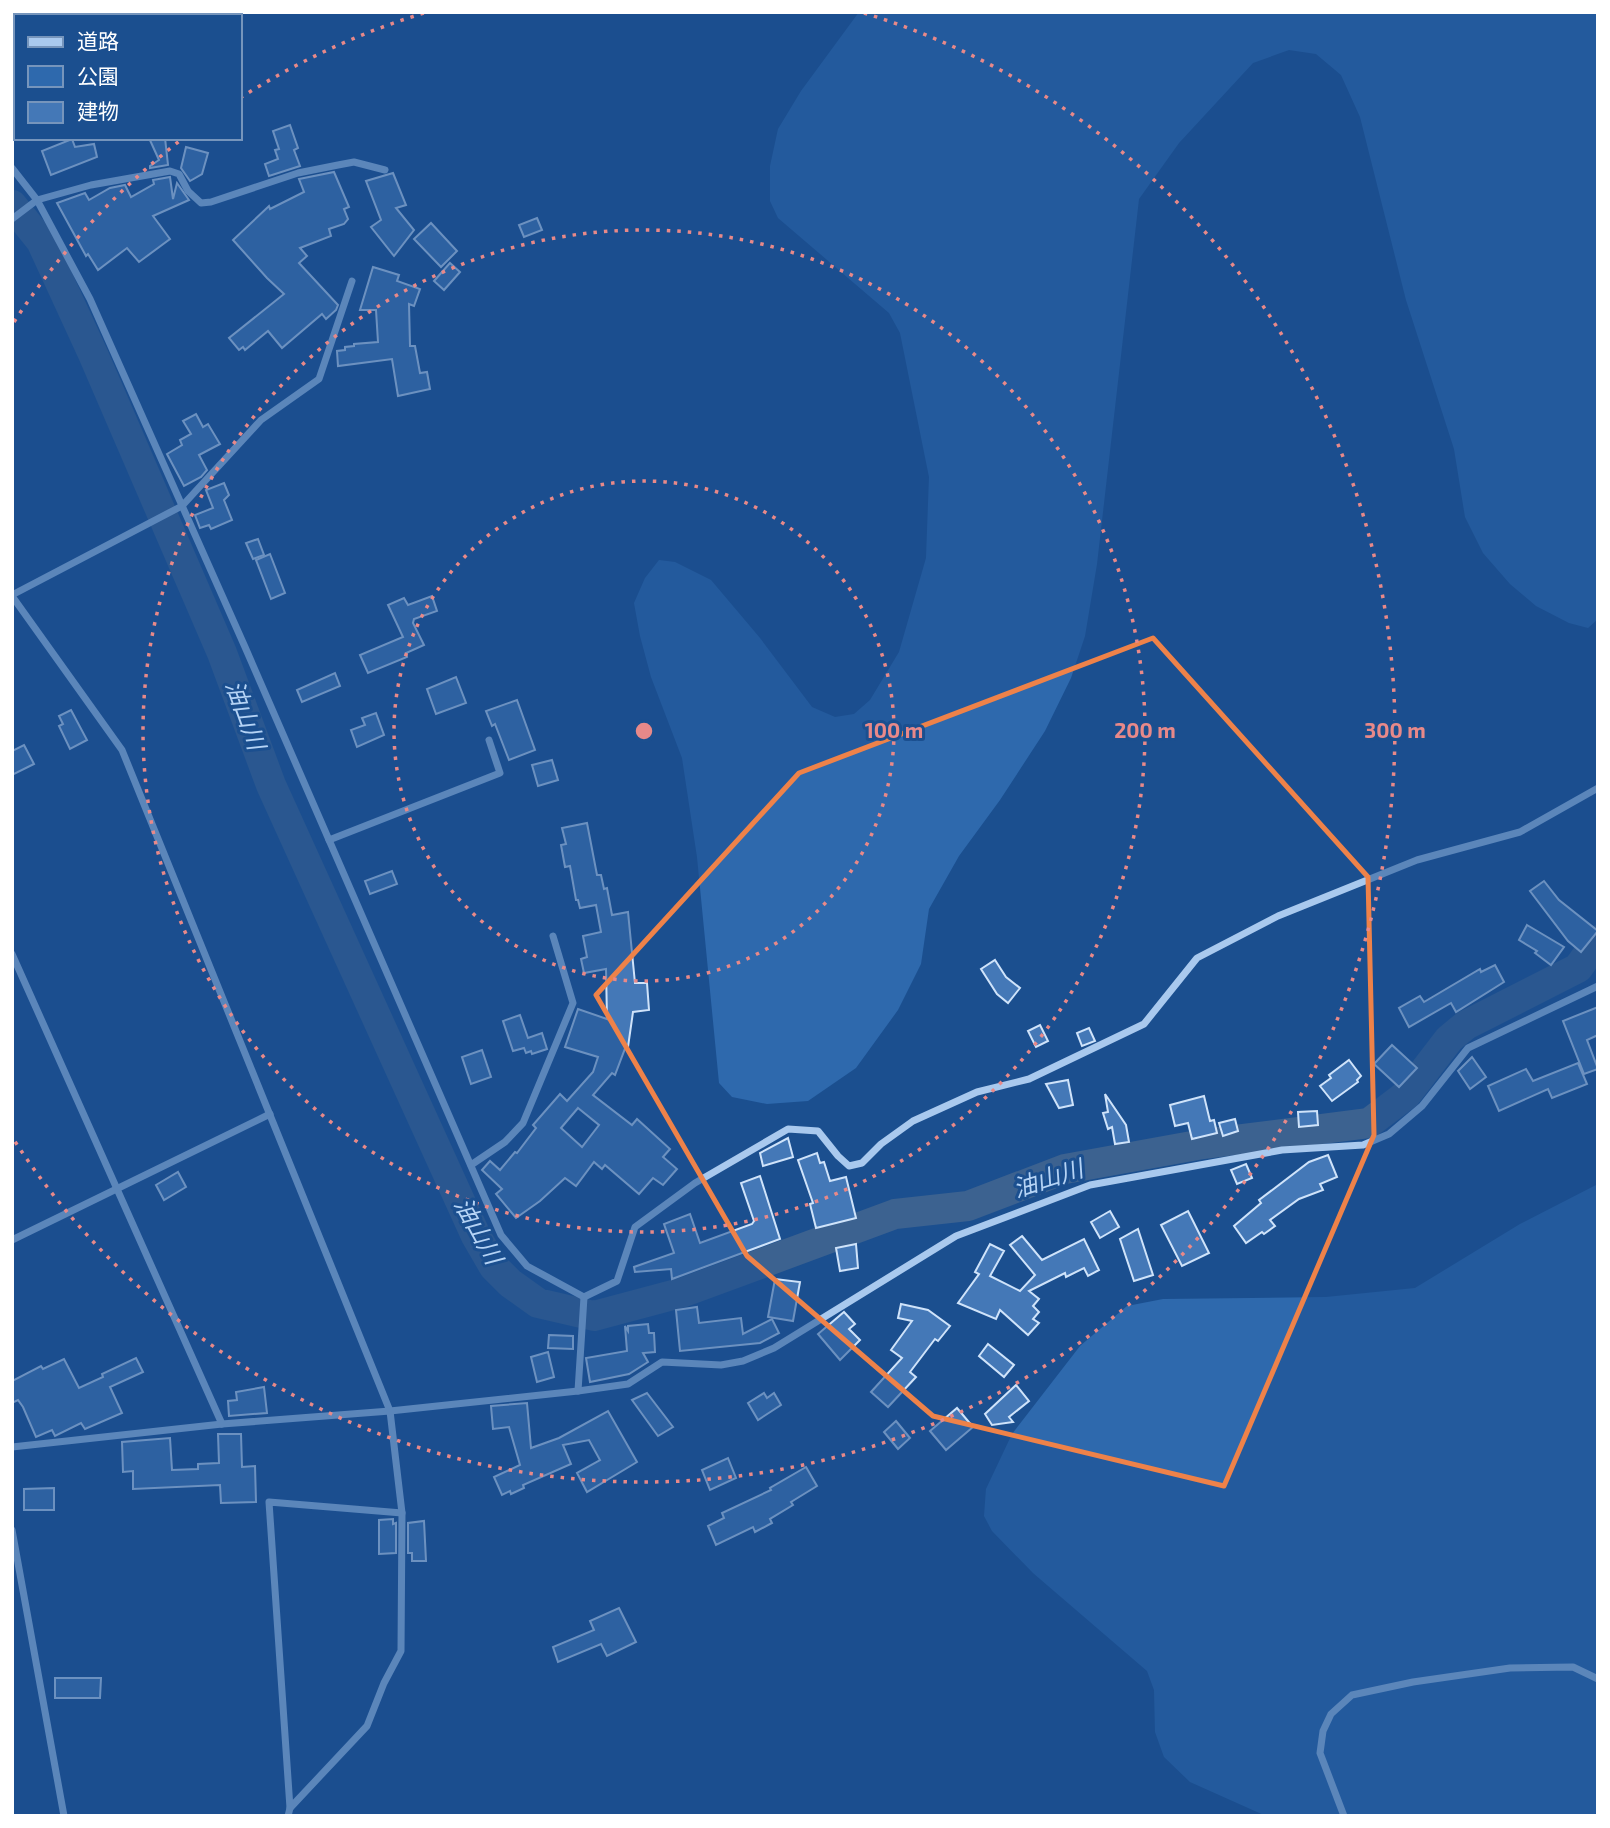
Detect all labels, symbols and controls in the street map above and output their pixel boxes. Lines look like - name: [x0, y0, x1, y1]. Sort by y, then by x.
- legend: [14, 14, 242, 140]
- text: 道路: [77, 28, 119, 53]
- text: 公園: [77, 63, 119, 88]
- text: 建物: [77, 98, 119, 123]
- water label: 油山川: [220, 676, 273, 756]
- text: 100 m: [865, 717, 923, 742]
- text: 200 m: [1114, 717, 1176, 742]
- text: 300 m: [1364, 717, 1426, 742]
- centre of rings: [632, 719, 656, 743]
- water label: 油山川: [1009, 1152, 1089, 1202]
- water label: 油山川: [449, 1192, 511, 1271]

